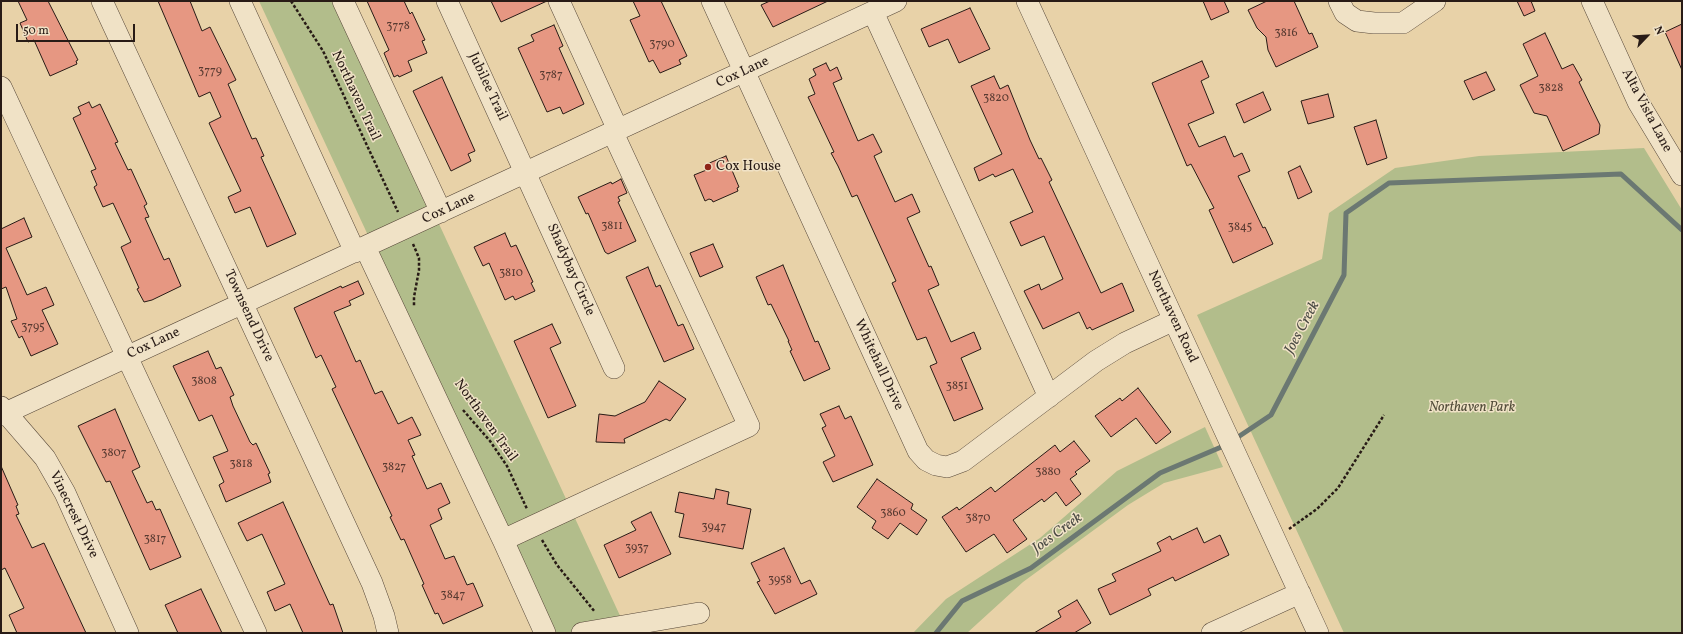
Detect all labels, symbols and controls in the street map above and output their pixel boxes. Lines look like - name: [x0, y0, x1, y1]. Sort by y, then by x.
- scale bar: [18, 16, 137, 42]
- north arrow: [1627, 16, 1667, 56]
- house number: 3778: [386, 20, 410, 34]
- text: 50 m: [23, 23, 49, 39]
- text: N: [1650, 24, 1667, 38]
- house number: 3816: [1275, 27, 1297, 41]
- house number: 3790: [649, 38, 675, 52]
- street label: Northaven Trail: [327, 48, 383, 144]
- street label: Jubilee Trail: [464, 50, 510, 124]
- street label: Cox Lane: [714, 54, 772, 92]
- house number: 3779: [198, 65, 222, 79]
- street label: Alta Vista Lane: [1617, 66, 1675, 156]
- house number: 3787: [539, 69, 563, 83]
- house number: 3828: [1539, 82, 1563, 96]
- house number: 3820: [983, 92, 1009, 106]
- place label: Cox House: [716, 159, 781, 175]
- marker: Cox House: [703, 162, 713, 172]
- street label: Cox Lane: [420, 190, 478, 228]
- house number: 3811: [601, 220, 623, 234]
- street label: Shadybay Circle: [542, 221, 598, 319]
- house number: 3845: [1228, 221, 1252, 235]
- street label: Townsend Drive: [219, 267, 277, 365]
- house number: 3810: [499, 267, 523, 281]
- street label: Northaven Road: [1143, 268, 1201, 366]
- water label: Joes Creek: [1282, 298, 1324, 358]
- street label: Whitehall Drive: [850, 317, 906, 413]
- house number: 3795: [21, 321, 45, 335]
- street label: Cox Lane: [125, 325, 183, 363]
- house number: 3808: [191, 375, 217, 389]
- street label: Northaven Trail: [450, 377, 520, 465]
- house number: 3851: [946, 380, 968, 394]
- park label: Northaven Park: [1429, 400, 1515, 416]
- house number: 3807: [101, 447, 127, 461]
- house number: 3818: [229, 458, 253, 472]
- house number: 3827: [382, 461, 406, 475]
- house number: 3880: [1035, 466, 1061, 480]
- street label: Vinecrest Drive: [45, 469, 101, 561]
- house number: 3860: [880, 507, 906, 521]
- water label: Joes Creek: [1029, 510, 1087, 558]
- house number: 3870: [966, 512, 990, 526]
- house number: 3947: [702, 521, 726, 535]
- house number: 3817: [144, 533, 166, 547]
- house number: 3937: [625, 542, 649, 556]
- house number: 3958: [768, 574, 792, 588]
- house number: 3847: [441, 589, 465, 603]

